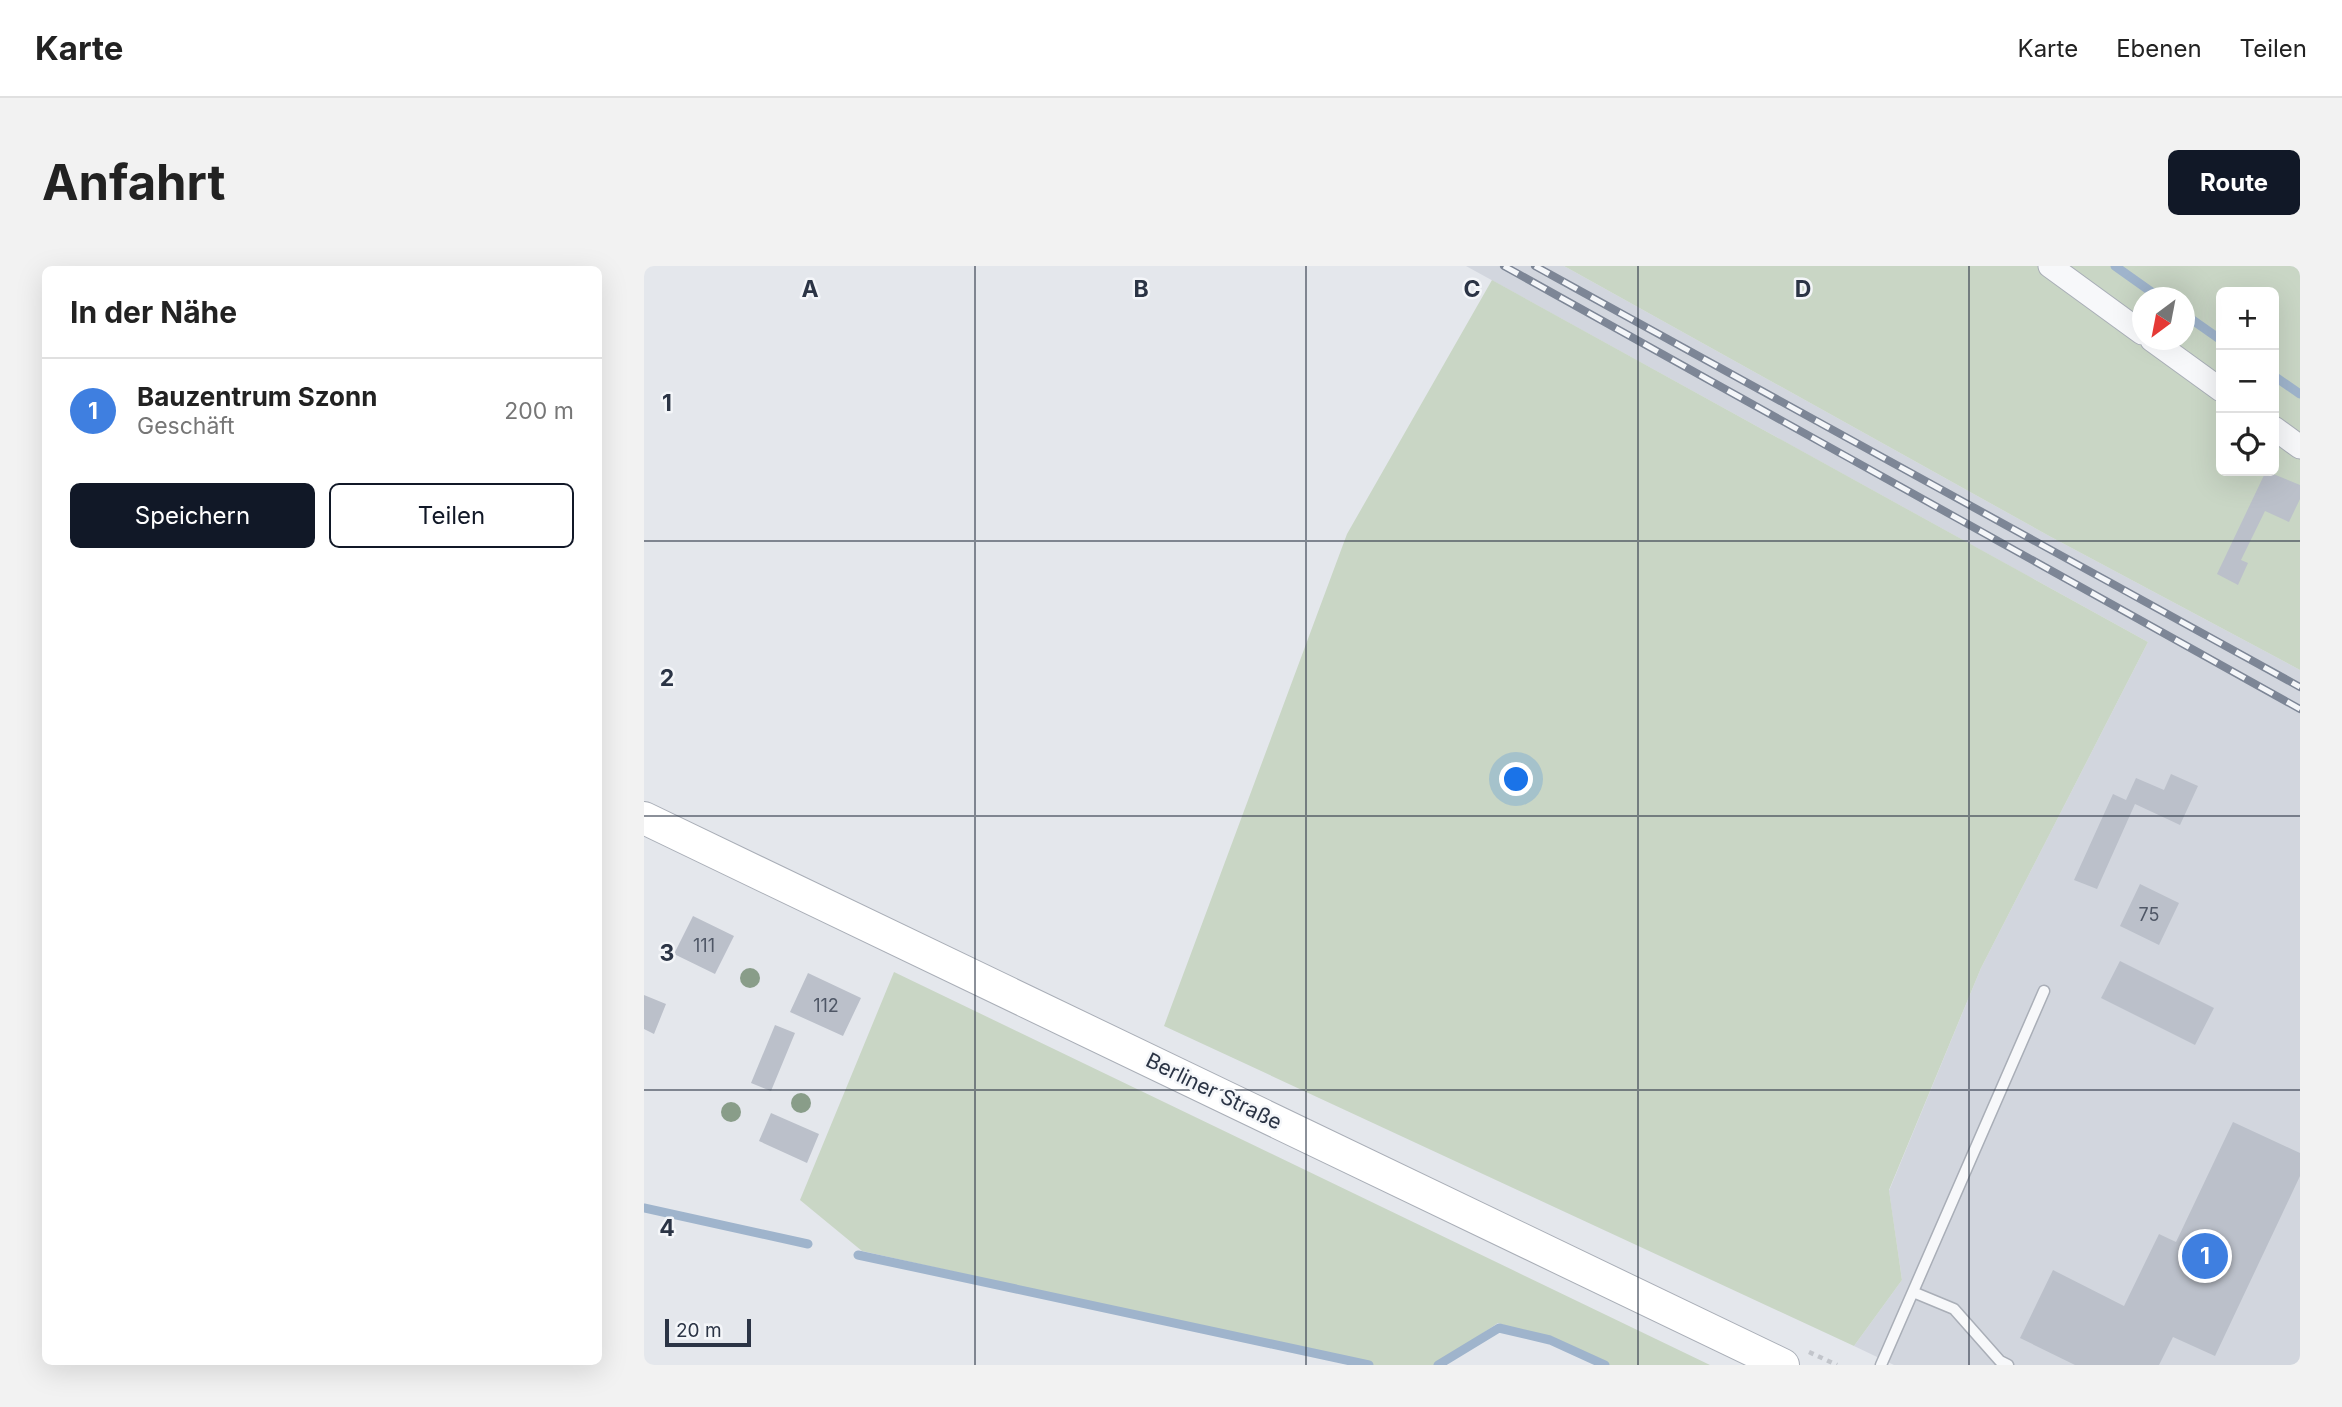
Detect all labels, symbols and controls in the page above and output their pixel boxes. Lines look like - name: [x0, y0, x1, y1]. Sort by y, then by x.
- text: Karte: [35, 28, 123, 68]
- text: Karte: [2018, 34, 2078, 63]
- text: Ebenen: [2116, 34, 2202, 63]
- text: Teilen: [2240, 34, 2307, 63]
- button: Route: [2168, 150, 2300, 215]
- text: Anfahrt: [42, 153, 225, 212]
- text: A: [801, 275, 819, 303]
- text: B: [1133, 275, 1149, 303]
- text: C: [1463, 275, 1481, 303]
- text: D: [1795, 275, 1811, 303]
- north arrow: [2132, 287, 2195, 350]
- map controls: [2216, 287, 2279, 476]
- button: +: [2216, 287, 2279, 350]
- text: In der Nähe: [70, 294, 237, 330]
- button: −: [2216, 350, 2279, 413]
- text: Bauzentrum Szonn: [137, 381, 377, 412]
- text: 1: [662, 389, 672, 417]
- text: 1: [88, 397, 98, 425]
- text: 200 m: [504, 397, 574, 425]
- text: Geschäft: [137, 412, 235, 440]
- button: locate: [2216, 413, 2279, 476]
- button: Speichern: [70, 483, 315, 548]
- button: Teilen: [329, 483, 574, 548]
- text: 2: [660, 664, 674, 692]
- your location: [1499, 762, 1533, 796]
- house number: 75: [2139, 904, 2159, 925]
- house number: 111: [693, 935, 715, 956]
- text: 3: [660, 939, 674, 967]
- house number: 112: [813, 995, 839, 1016]
- street label: Berliner Straße: [1142, 1047, 1286, 1135]
- text: 4: [659, 1214, 675, 1242]
- pin: 1: [2182, 1230, 2228, 1282]
- scale bar: [665, 1316, 751, 1348]
- text: 20 m: [676, 1319, 722, 1342]

